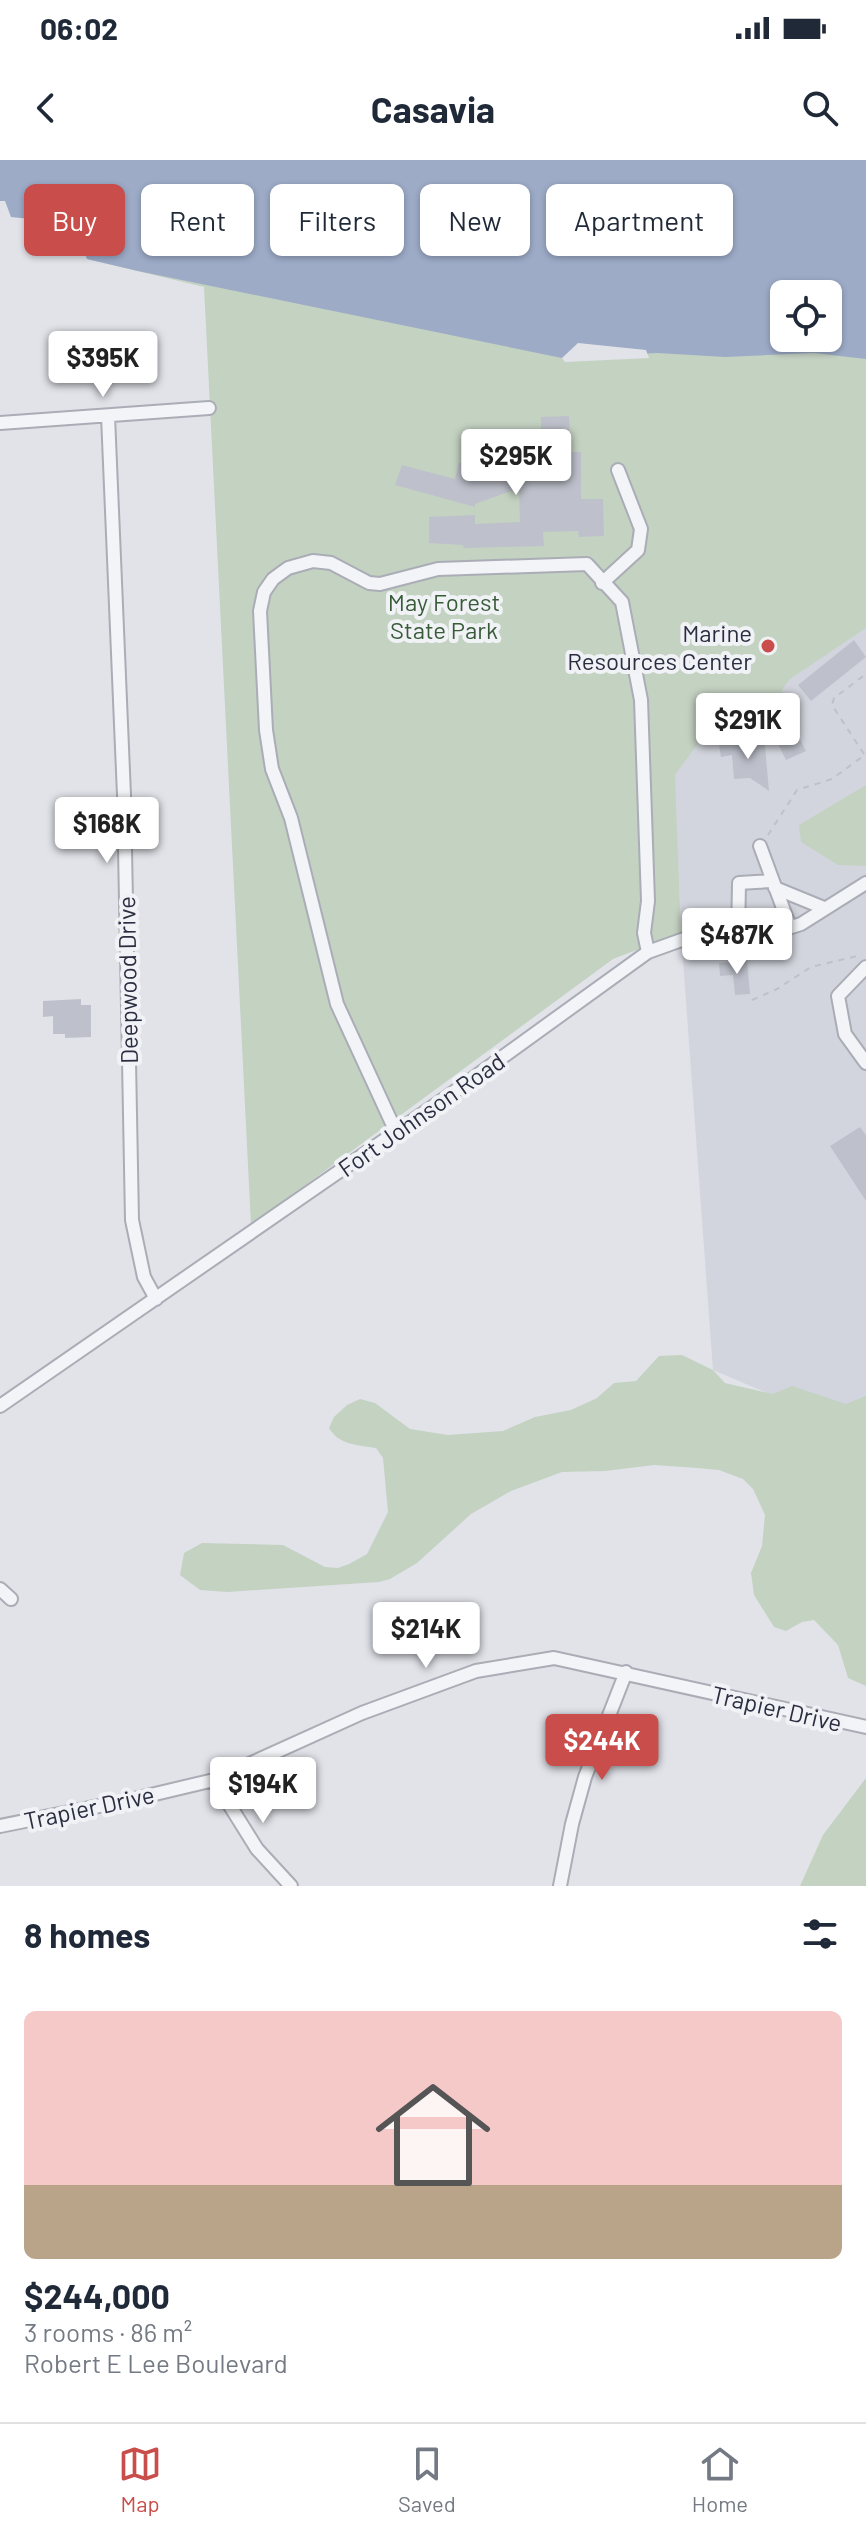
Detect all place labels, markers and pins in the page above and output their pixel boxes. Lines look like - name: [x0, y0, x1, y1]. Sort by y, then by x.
- pin: $395K: [47, 331, 159, 399]
- pin: $295K: [460, 429, 572, 497]
- place label: Marine Resources Center: [567, 618, 752, 675]
- marker: Marine Resources Center: [759, 637, 777, 655]
- pin: $291K: [692, 693, 804, 761]
- pin: $168K: [51, 797, 163, 865]
- pin: $487K: [681, 908, 793, 976]
- pin: $214K: [370, 1602, 482, 1670]
- pin: $244K: [546, 1714, 658, 1782]
- pin: $194K: [207, 1757, 319, 1825]

